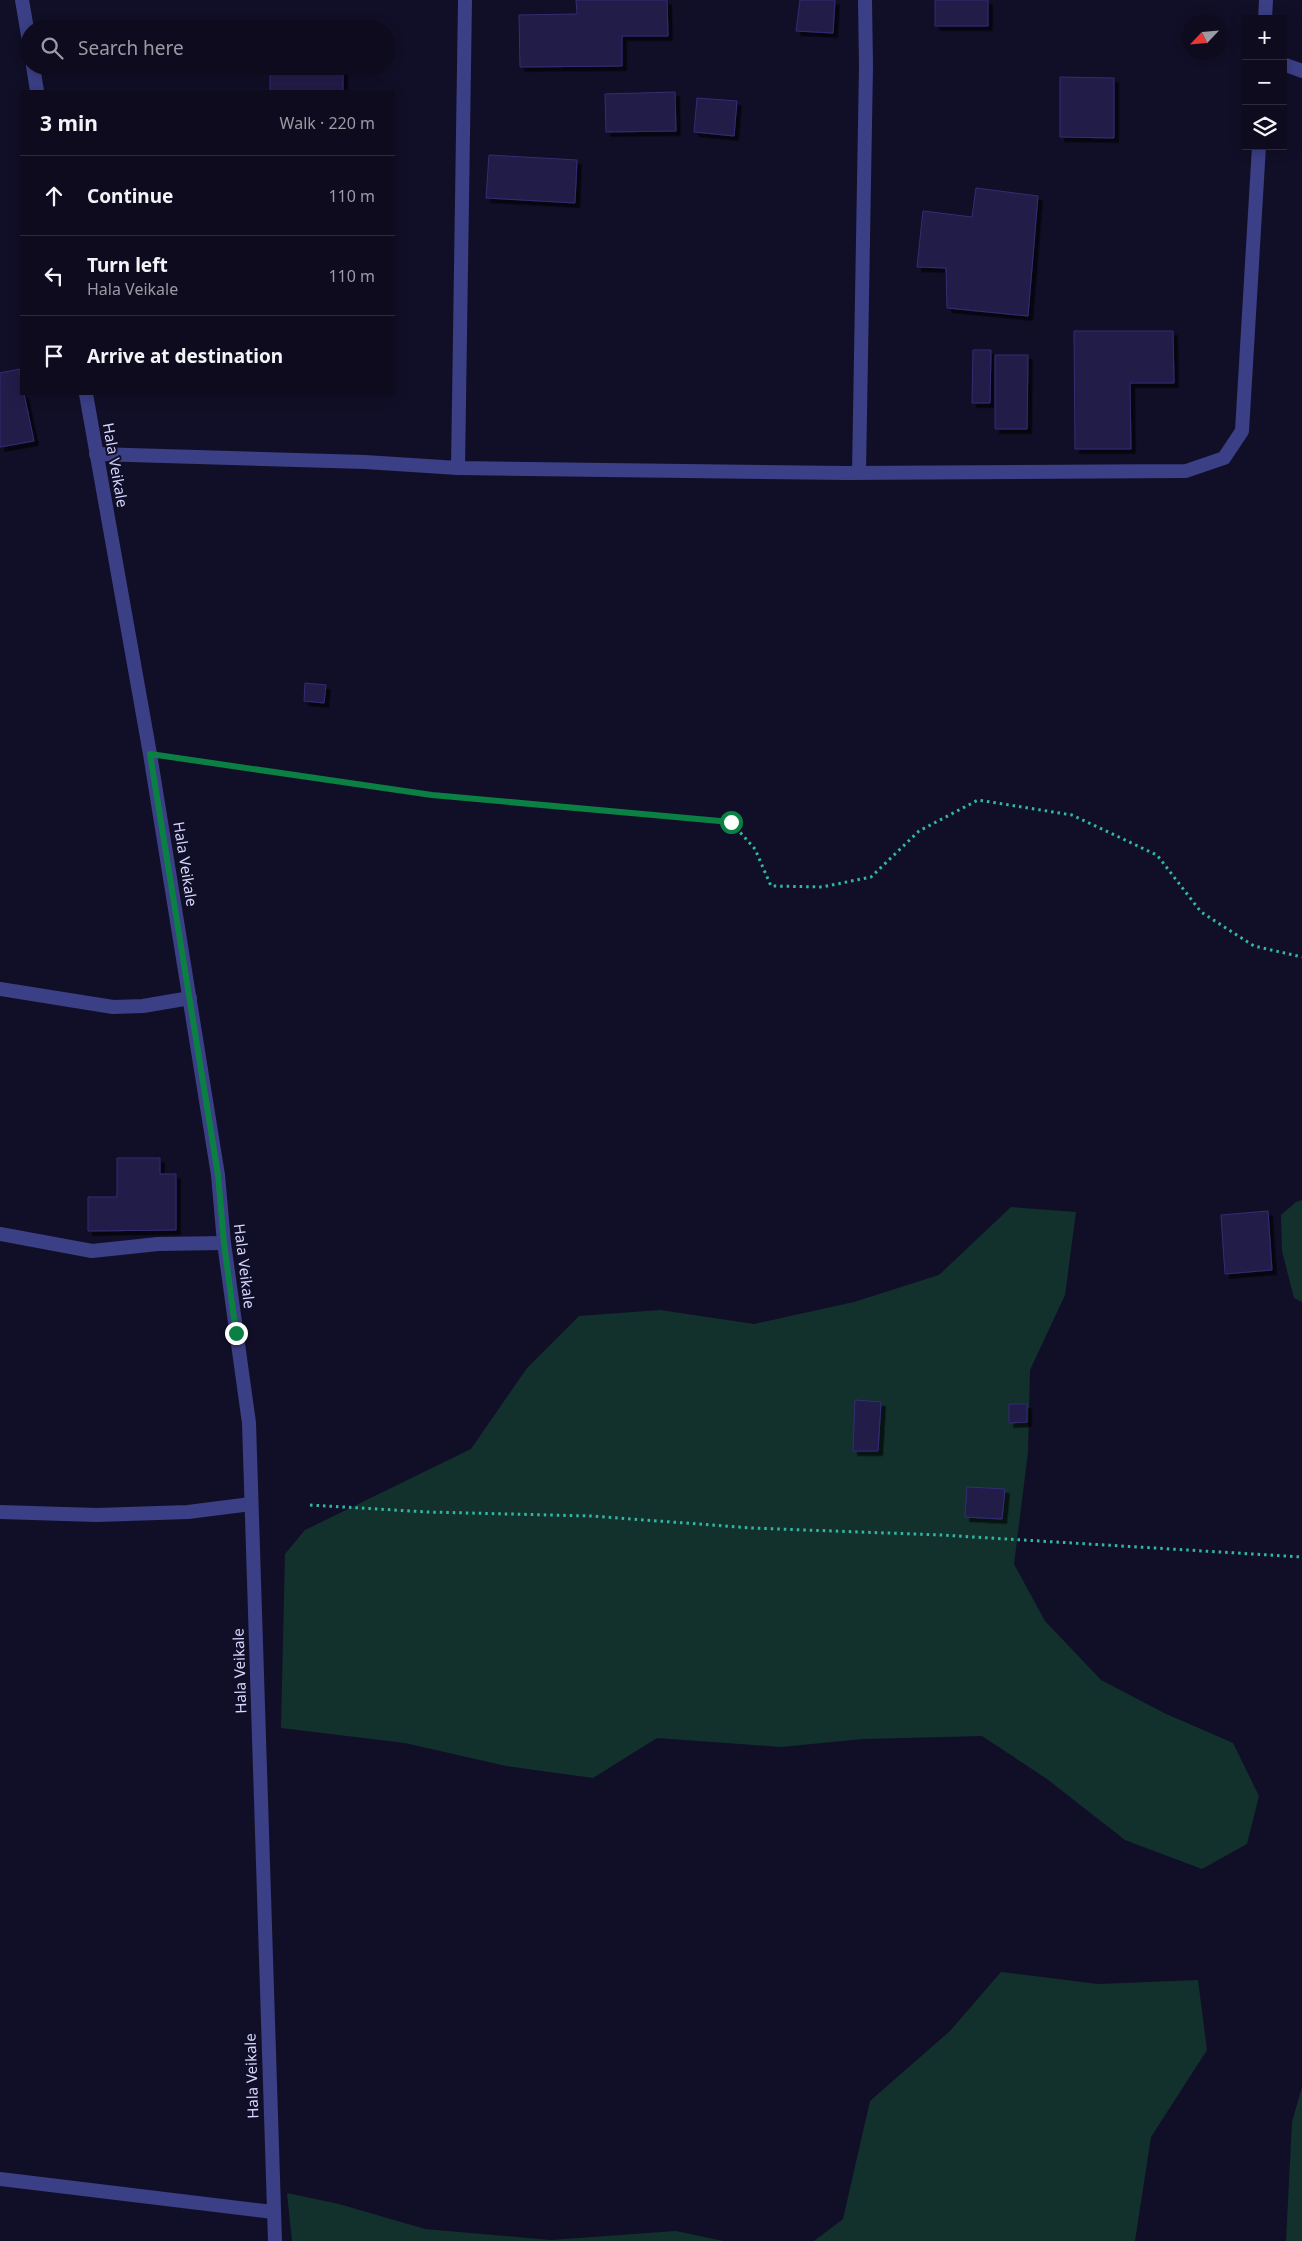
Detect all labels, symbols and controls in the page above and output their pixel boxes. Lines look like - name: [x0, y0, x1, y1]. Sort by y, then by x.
- north arrow: [1182, 15, 1227, 60]
- map controls: [1242, 15, 1287, 150]
- button: +: [1242, 15, 1287, 60]
- search box: [20, 20, 395, 75]
- icon: search: [38, 34, 66, 62]
- text: Search here: [78, 35, 184, 61]
- button: −: [1242, 60, 1287, 105]
- button: layers: [1242, 105, 1287, 150]
- text: 3 min: [40, 109, 98, 137]
- text: Walk · 220 m: [280, 112, 375, 134]
- icon: ahead: [40, 182, 68, 210]
- text: Continue: [87, 183, 173, 209]
- text: 110 m: [328, 185, 375, 207]
- text: Turn left: [87, 252, 168, 278]
- icon: left: [40, 262, 68, 290]
- text: 110 m: [328, 265, 375, 287]
- text: Hala Veikale: [87, 278, 178, 300]
- icon: arrive: [40, 342, 68, 370]
- text: Arrive at destination: [87, 343, 283, 369]
- street label: Hala Veikale: [99, 421, 133, 509]
- route start: [720, 811, 743, 834]
- street label: Hala Veikale: [169, 820, 203, 908]
- street label: Hala Veikale: [230, 1222, 260, 1310]
- route end: [225, 1322, 248, 1345]
- street label: Hala Veikale: [228, 1628, 250, 1714]
- street label: Hala Veikale: [240, 2033, 262, 2119]

